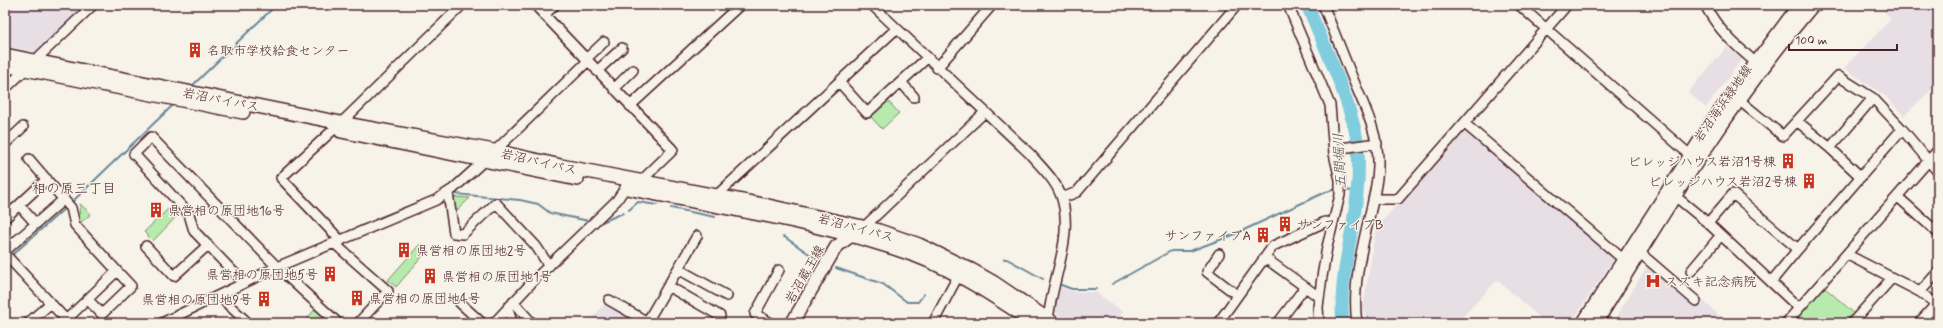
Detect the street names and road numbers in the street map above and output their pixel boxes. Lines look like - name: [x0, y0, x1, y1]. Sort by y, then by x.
- street label: 岩沼海浜緑地線: [1690, 61, 1757, 146]
- street label: 岩沼バイパス: [181, 85, 260, 116]
- street label: 岩沼バイパス: [499, 145, 578, 179]
- street label: 岩沼バイパス: [816, 210, 895, 247]
- street label: 岩沼蔵王線: [782, 241, 829, 307]

